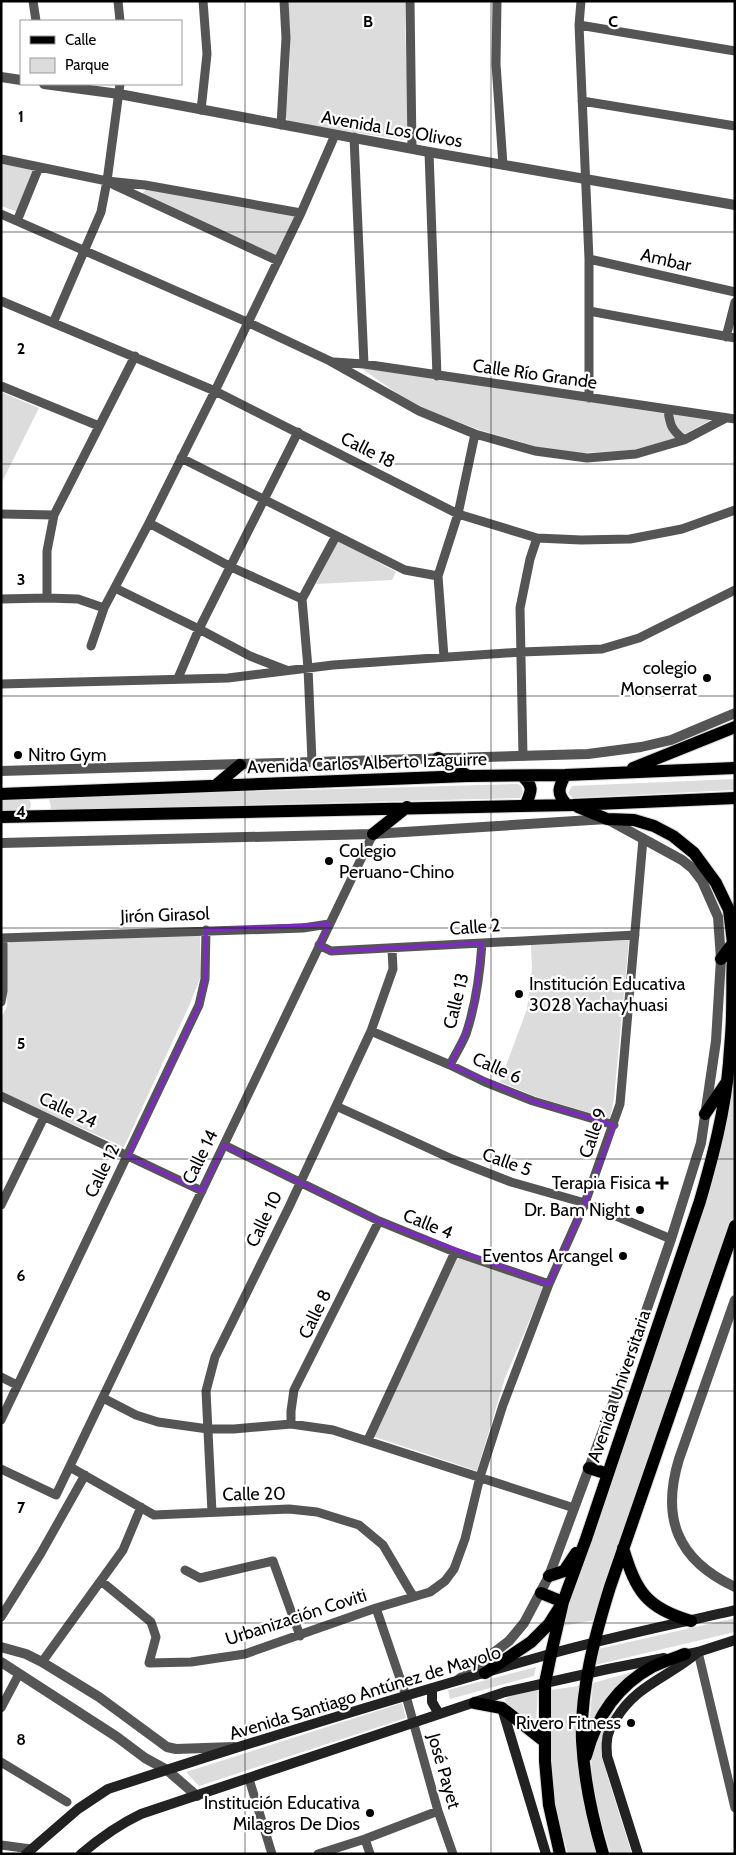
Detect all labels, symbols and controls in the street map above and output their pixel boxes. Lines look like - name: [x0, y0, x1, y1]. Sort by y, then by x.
- text: B: [363, 12, 373, 31]
- text: C: [608, 12, 618, 31]
- legend: [20, 20, 182, 85]
- text: Calle: [65, 31, 96, 49]
- text: Parque: [65, 56, 109, 74]
- street label: Avenida Los Olivos: [320, 106, 464, 152]
- text: 1: [18, 107, 24, 126]
- street label: Ambar: [639, 244, 694, 277]
- text: 2: [17, 339, 25, 358]
- street label: Calle Río Grande: [471, 354, 599, 394]
- street label: Calle 18: [337, 427, 399, 473]
- text: 3: [17, 570, 25, 589]
- place label: colegio Monserrat: [620, 657, 697, 700]
- marker: colegio Monserrat: [701, 672, 713, 684]
- place label: Nitro Gym: [28, 744, 107, 766]
- street label: Avenida Carlos Alberto Izaguirre: [247, 748, 487, 778]
- marker: Nitro Gym: [12, 749, 24, 761]
- text: 4: [16, 802, 26, 821]
- place label: Colegio Peruano-Chino: [339, 840, 454, 883]
- marker: Colegio Peruano-Chino: [323, 855, 335, 867]
- street label: Jirón Girasol: [119, 902, 211, 928]
- street label: Calle 2: [449, 914, 501, 940]
- street label: Calle 13: [438, 971, 474, 1031]
- place label: Institución Educativa 3028 Yachayhuasi: [529, 973, 686, 1016]
- marker: Institución Educativa 3028 Yachayhuasi: [513, 988, 525, 1000]
- text: 5: [17, 1034, 25, 1053]
- street label: Calle 6: [469, 1047, 525, 1089]
- street label: Calle 24: [36, 1087, 100, 1133]
- street label: Calle 9: [574, 1105, 612, 1161]
- street label: Calle 14: [177, 1126, 223, 1188]
- street label: Calle 12: [80, 1141, 124, 1201]
- street label: Calle 5: [479, 1143, 535, 1181]
- place label: Terapia Fisica: [552, 1172, 651, 1194]
- marker: Terapia Fisica: [655, 1176, 669, 1190]
- street label: Calle 10: [241, 1187, 287, 1251]
- place label: Dr. Bam Night: [524, 1199, 630, 1221]
- street label: Calle 4: [400, 1204, 456, 1244]
- marker: Dr. Bam Night: [634, 1204, 646, 1216]
- place label: Eventos Arcangel: [482, 1245, 614, 1267]
- marker: Eventos Arcangel: [617, 1250, 629, 1262]
- text: 6: [17, 1266, 26, 1285]
- street label: Calle 8: [294, 1286, 336, 1342]
- street label: Avenida Universitaria: [583, 1307, 655, 1465]
- street label: Calle 20: [222, 1482, 286, 1506]
- text: 7: [17, 1498, 26, 1517]
- street label: Urbanización Coviti: [223, 1584, 369, 1650]
- street label: Avenida Santiago Antúnez de Mayolo: [227, 1641, 503, 1745]
- place label: Rivero Fitness: [516, 1712, 621, 1734]
- marker: Rivero Fitness: [625, 1717, 637, 1729]
- text: 8: [16, 1730, 26, 1749]
- street label: José Payet: [422, 1730, 465, 1811]
- place label: Institución Educativa Milagros De Dios: [204, 1792, 360, 1835]
- marker: Institución Educativa Milagros De Dios: [364, 1807, 376, 1819]

